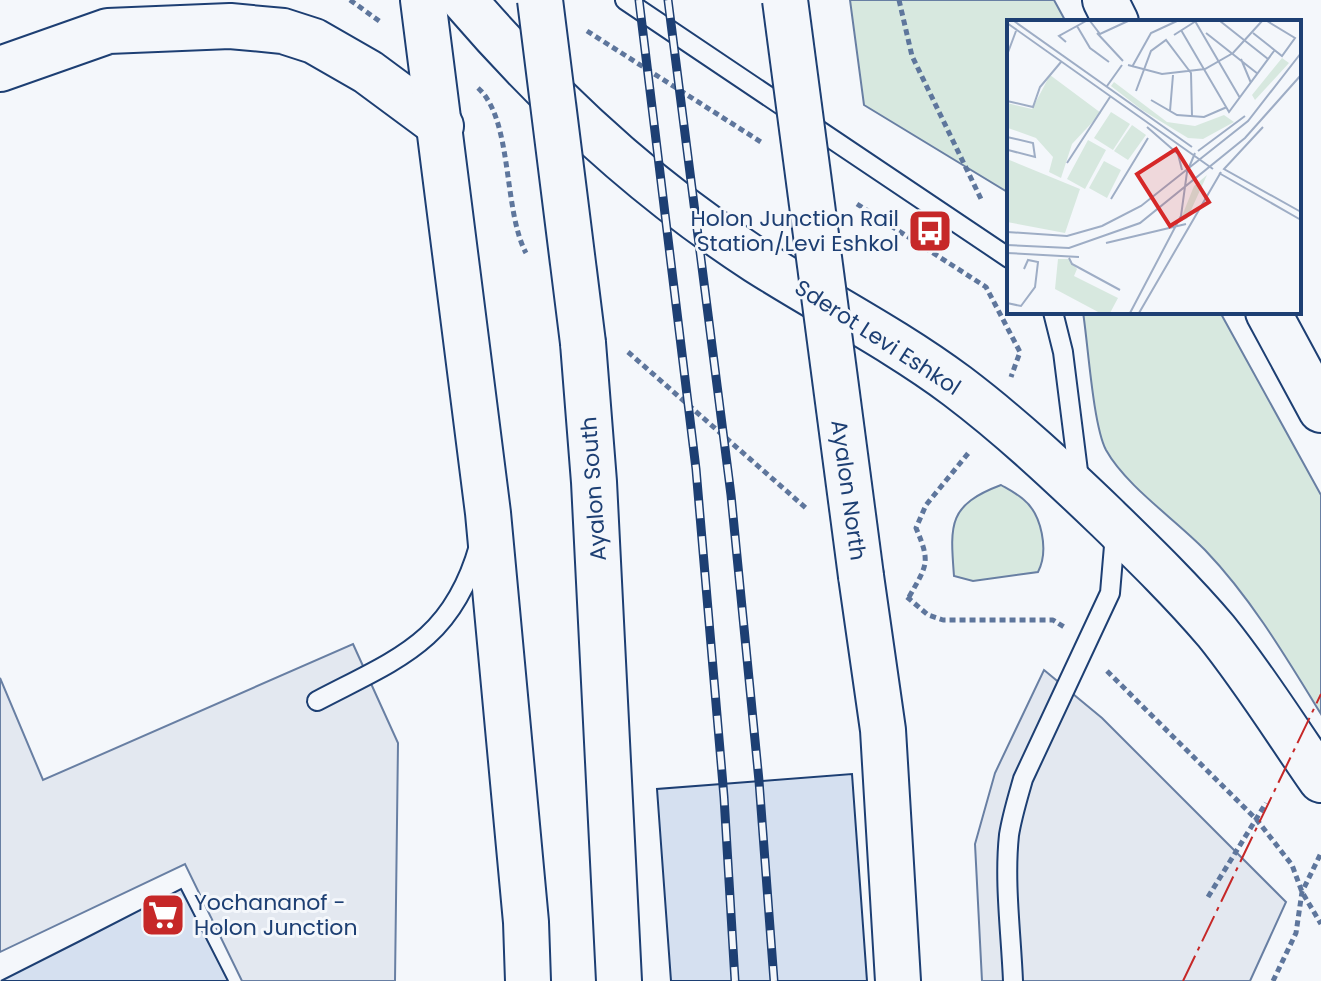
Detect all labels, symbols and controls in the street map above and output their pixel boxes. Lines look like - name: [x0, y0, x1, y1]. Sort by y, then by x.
- inset map: [1007, 20, 1301, 314]
- place label: Holon Junction Rail Station/Levi Eshkol: [691, 203, 899, 259]
- bus stop icon: Holon Junction Rail Station/Levi Eshkol: [906, 207, 954, 255]
- street label: Sderot Levi Eshkol: [789, 272, 967, 403]
- street label: Ayalon South: [573, 416, 614, 562]
- street label: Ayalon North: [823, 418, 874, 562]
- place label: Yochananof - Holon Junction: [194, 887, 358, 943]
- supermarket icon: Yochananof - Holon Junction: [139, 891, 187, 939]

